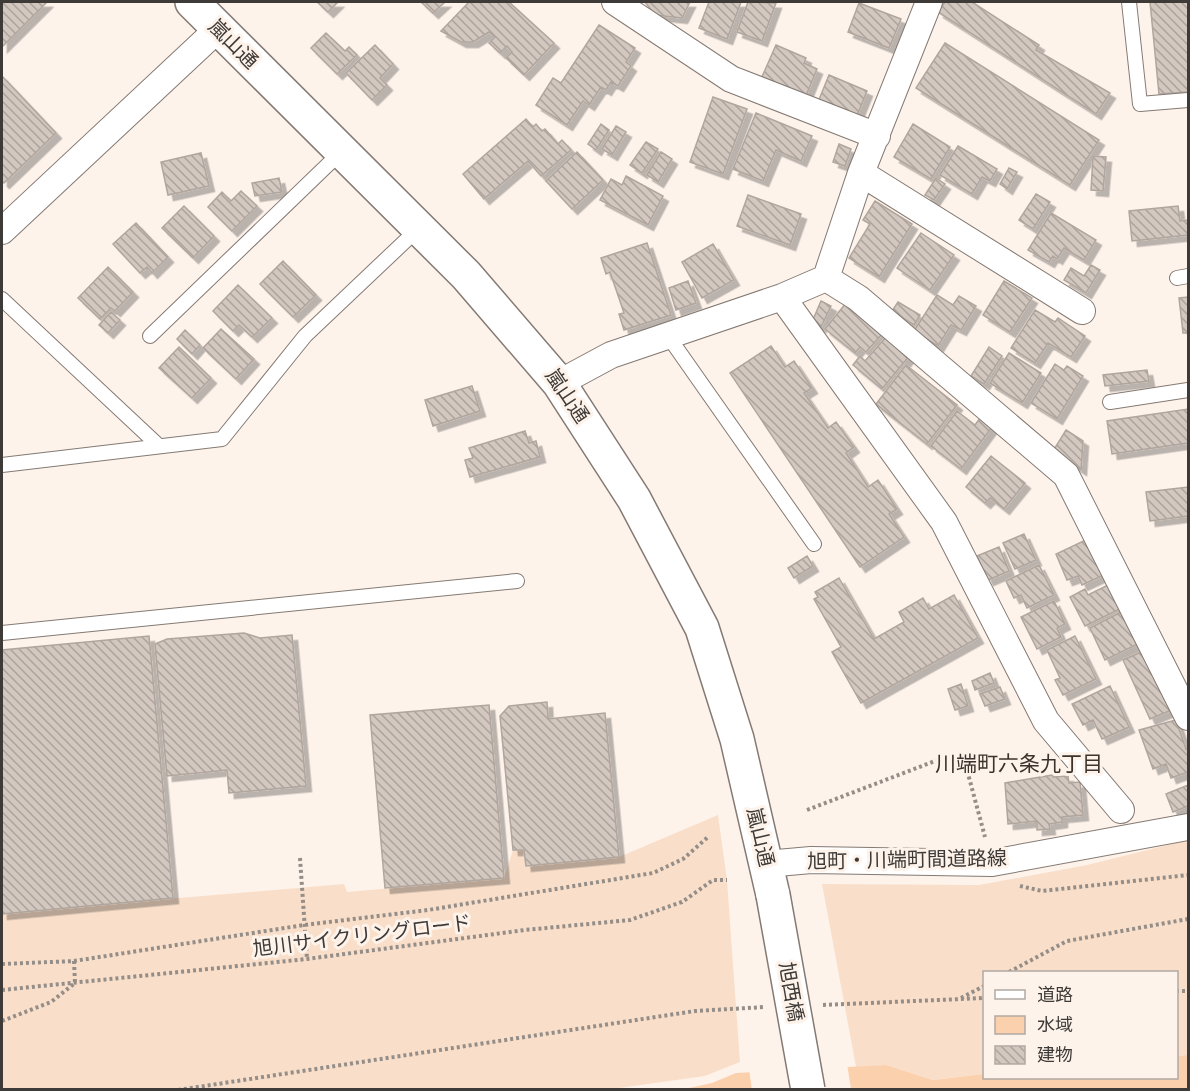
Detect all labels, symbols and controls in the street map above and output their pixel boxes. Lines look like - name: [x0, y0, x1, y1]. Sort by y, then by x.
- street label: 嵐山通: [202, 13, 264, 75]
- street label: 嵐山通: [539, 364, 595, 428]
- district label: 川端町六条九丁目: [935, 750, 1103, 778]
- street label: 嵐山通: [740, 805, 780, 869]
- street label: 旭町・川端町間道路線: [807, 845, 1007, 875]
- street label: 旭川サイクリングロード: [251, 909, 473, 963]
- street label: 旭西橋: [772, 960, 810, 1024]
- legend: [983, 971, 1178, 1079]
- text: 道路: [1037, 983, 1073, 1007]
- text: 水域: [1037, 1013, 1073, 1037]
- text: 建物: [1037, 1043, 1073, 1067]

